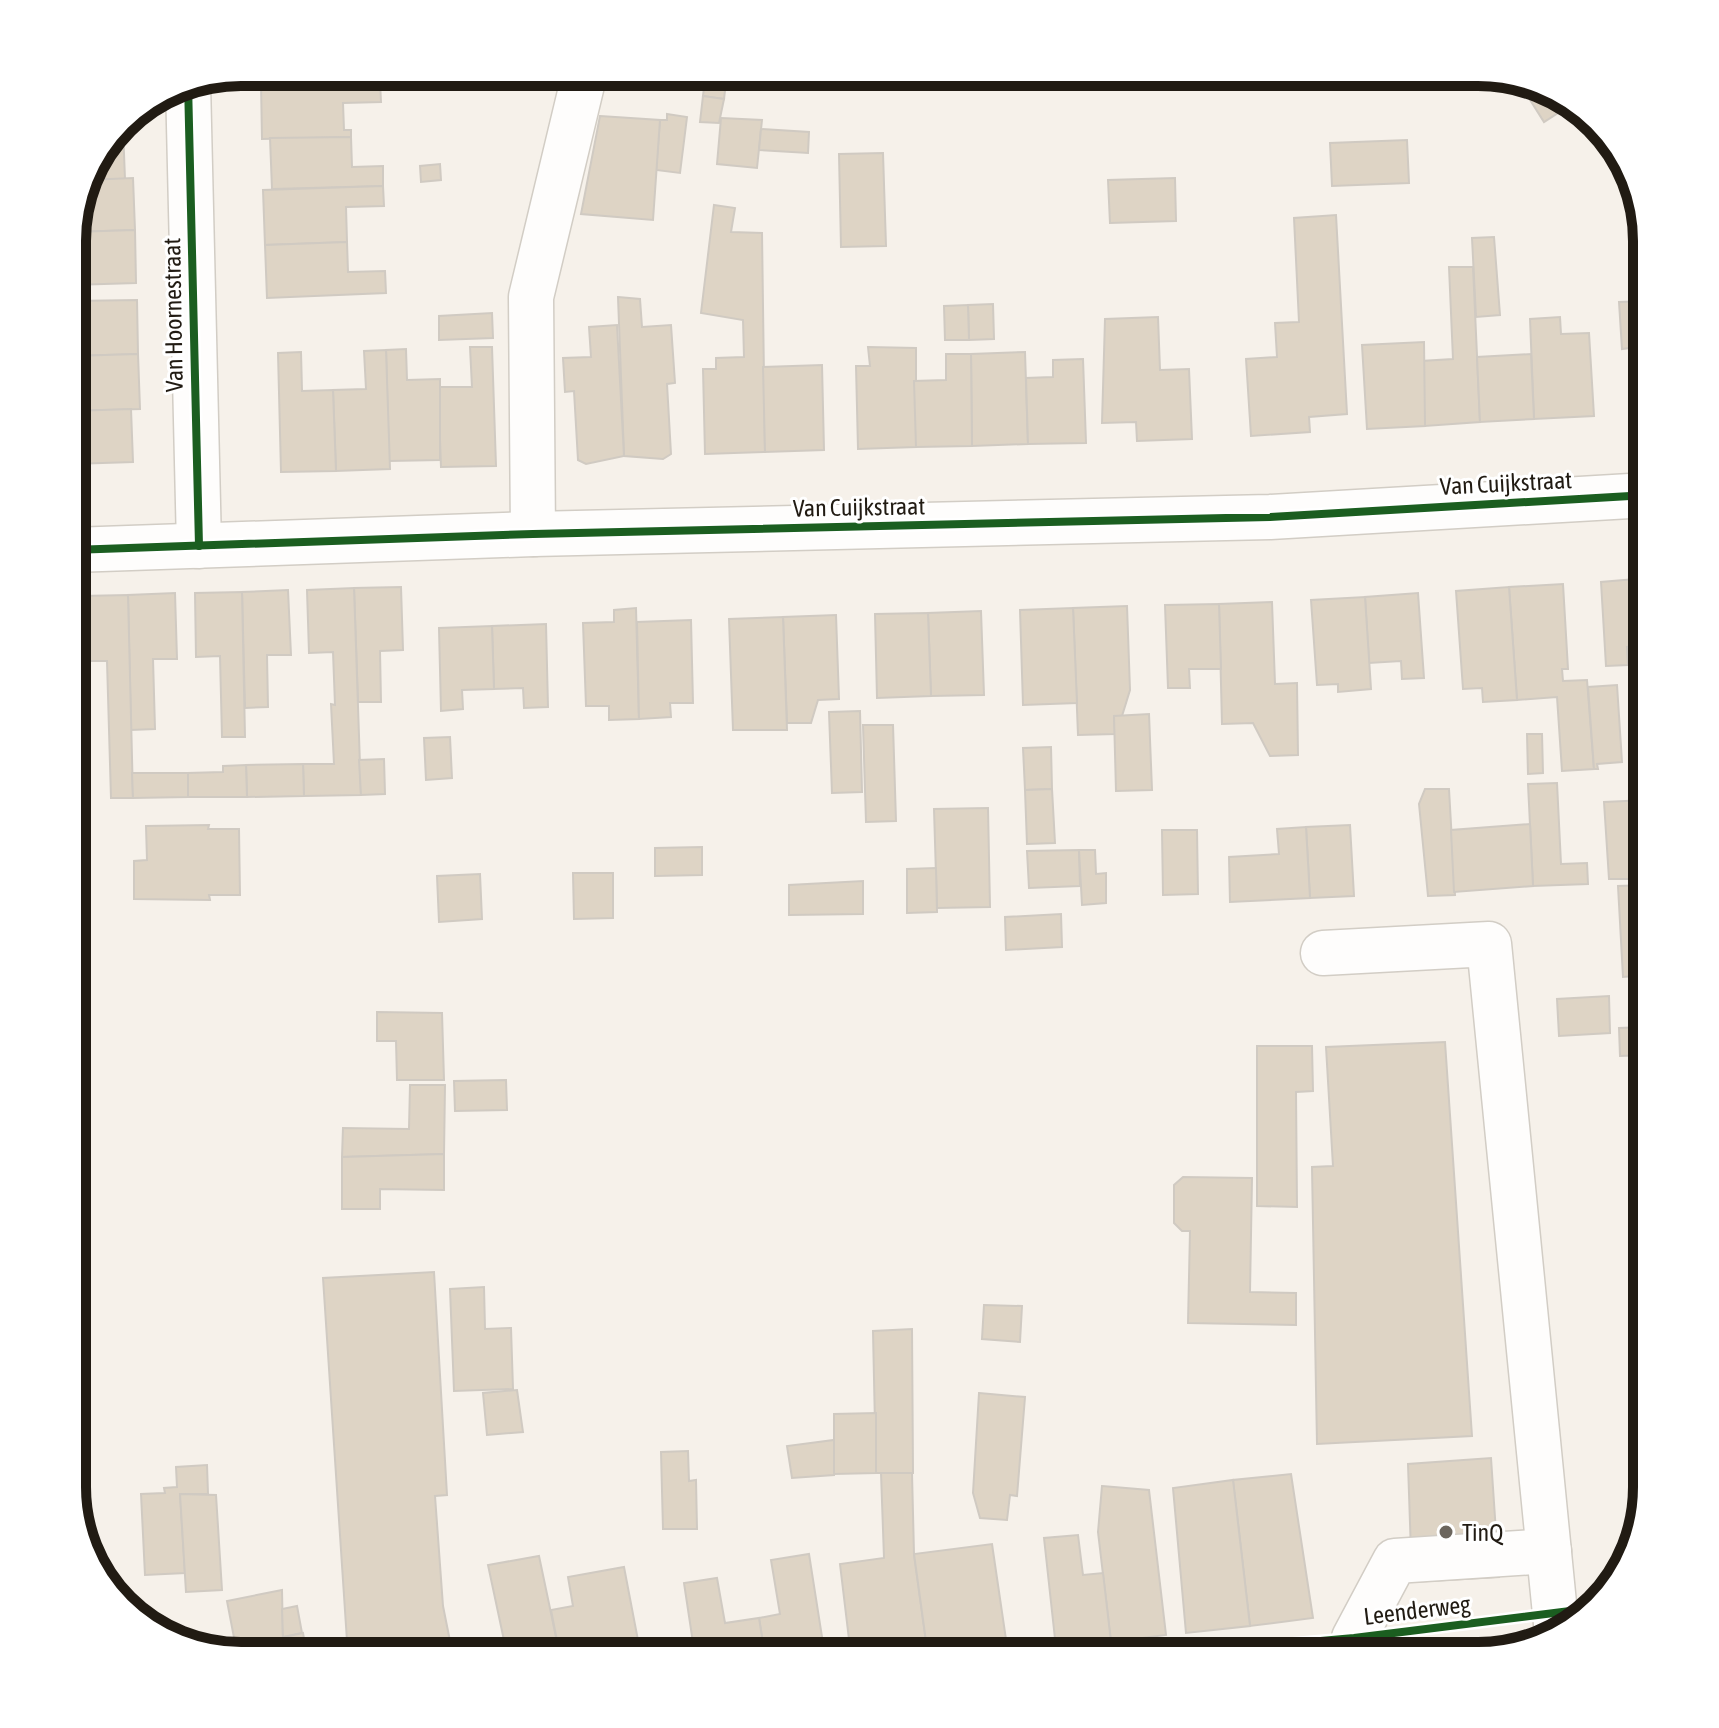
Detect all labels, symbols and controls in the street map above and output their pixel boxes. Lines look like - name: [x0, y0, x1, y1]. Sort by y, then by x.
- street label: Van Hoornestraat: [158, 237, 188, 392]
- street label: Van Cuijkstraat: [1439, 466, 1573, 500]
- street label: Van Cuijkstraat: [793, 492, 925, 522]
- place label: TinQ: [1462, 1519, 1504, 1546]
- marker: TinQ: [1437, 1523, 1455, 1541]
- street label: Leenderweg: [1362, 1590, 1473, 1630]

